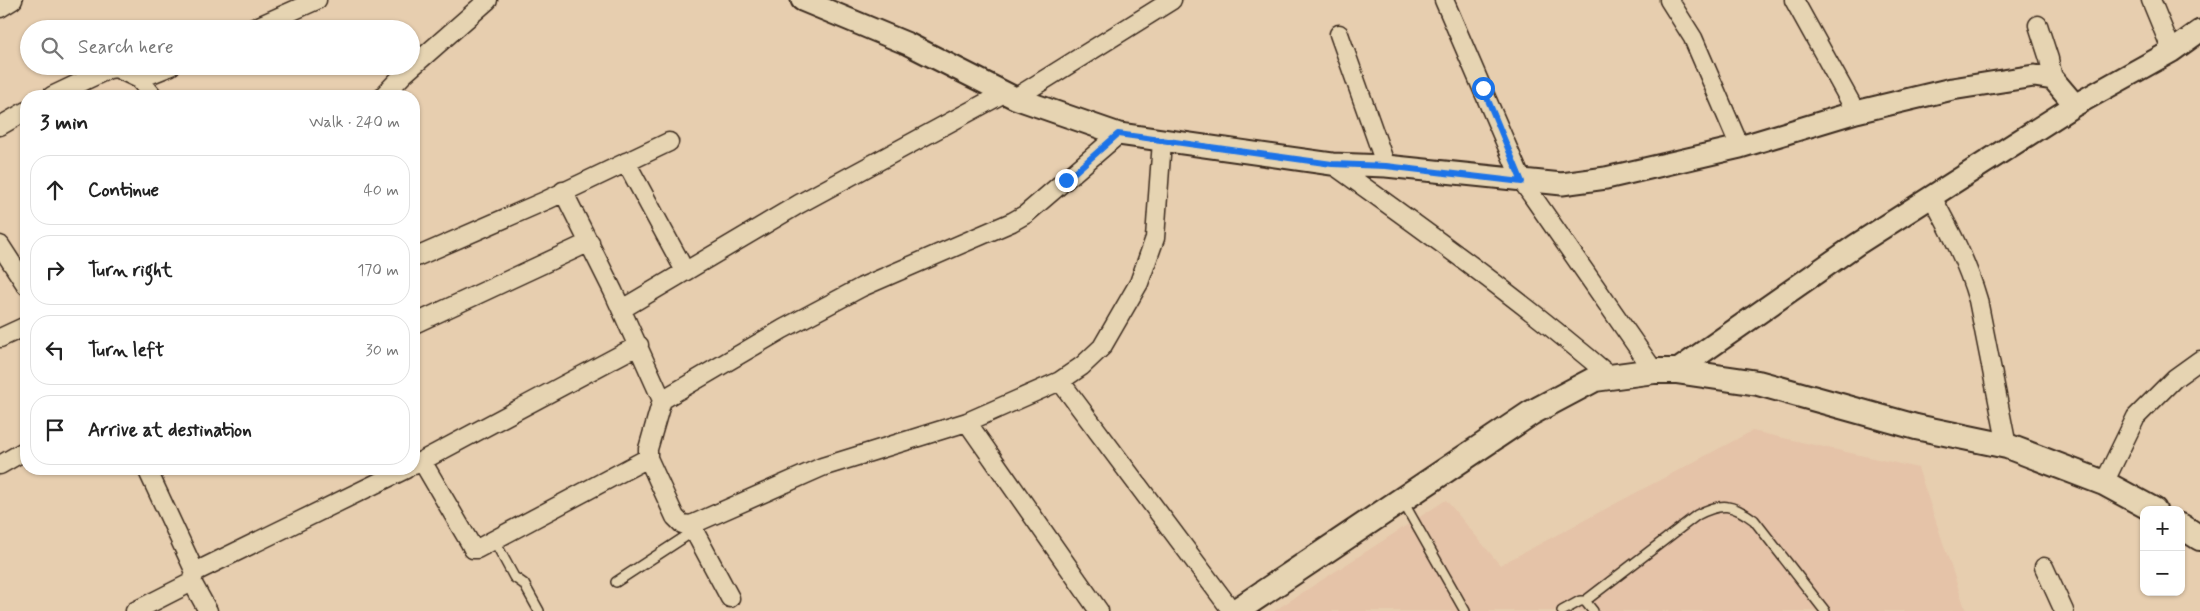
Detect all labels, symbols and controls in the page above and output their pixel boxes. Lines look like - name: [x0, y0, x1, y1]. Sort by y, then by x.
- search box: [20, 20, 420, 75]
- icon: search: [38, 34, 66, 62]
- text: Search here: [78, 35, 174, 60]
- route start: [1472, 77, 1495, 100]
- text: 3 min: [40, 109, 88, 137]
- text: Walk · 240 m: [309, 112, 400, 133]
- route end: [1055, 169, 1078, 192]
- icon: ahead: [41, 176, 69, 204]
- text: Continue: [88, 178, 159, 203]
- text: 40 m: [363, 180, 399, 201]
- icon: right: [41, 256, 69, 284]
- text: Turn right: [88, 258, 172, 283]
- text: 170 m: [357, 260, 399, 281]
- icon: left: [41, 336, 69, 364]
- text: Turn left: [88, 338, 164, 363]
- text: 30 m: [366, 340, 399, 361]
- icon: arrive: [41, 416, 69, 444]
- text: Arrive at destination: [88, 418, 252, 443]
- map controls: [2140, 506, 2185, 596]
- button: +: [2140, 506, 2185, 551]
- button: −: [2140, 551, 2185, 596]

